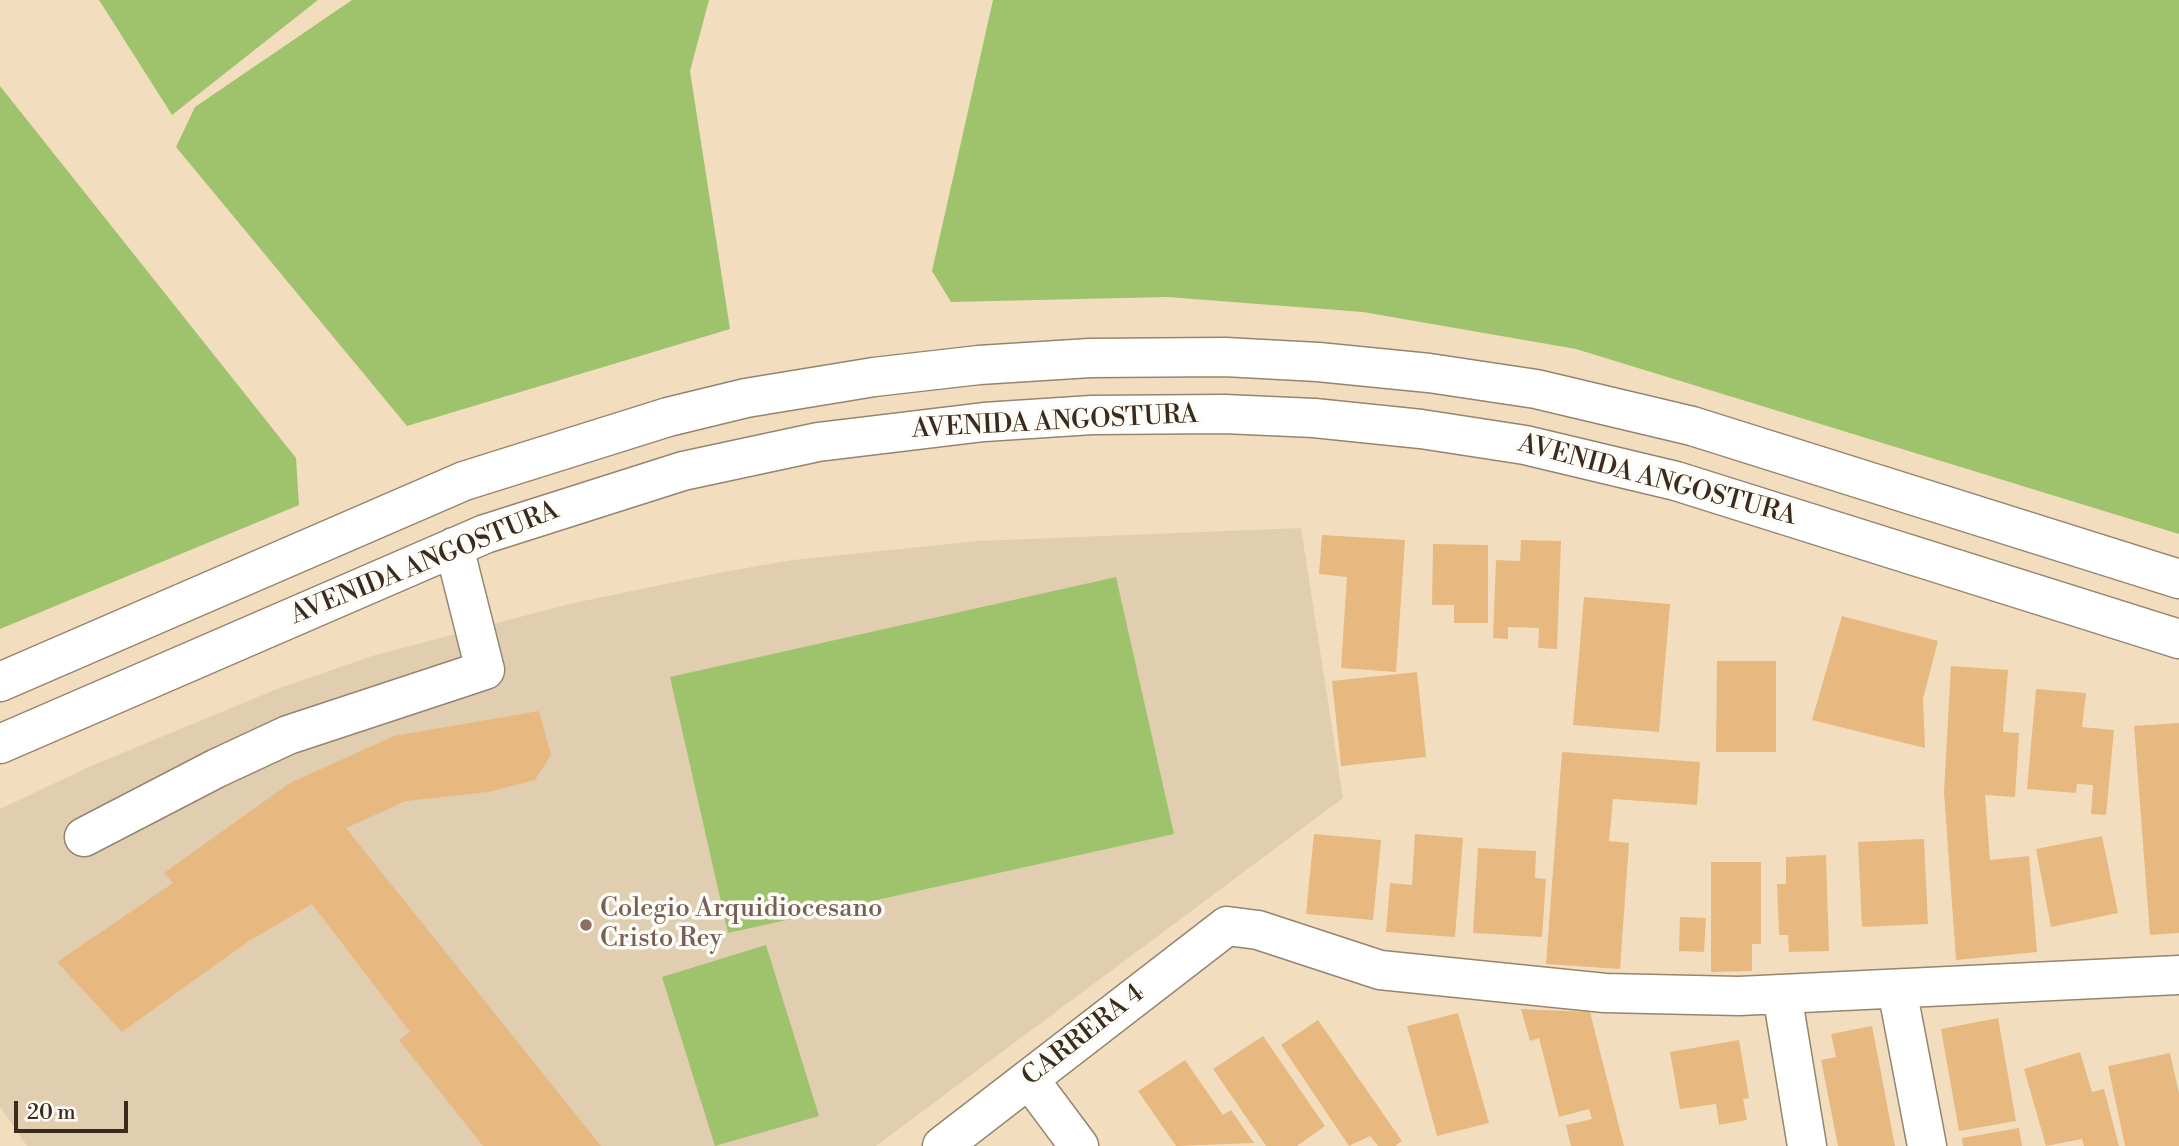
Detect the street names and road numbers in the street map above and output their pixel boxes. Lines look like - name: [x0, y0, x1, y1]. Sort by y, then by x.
- street label: AVENIDA ANGOSTURA: [911, 400, 1199, 446]
- street label: AVENIDA ANGOSTURA: [1515, 429, 1799, 533]
- street label: AVENIDA ANGOSTURA: [286, 496, 564, 632]
- street label: CARRERA 4: [1017, 979, 1151, 1093]

